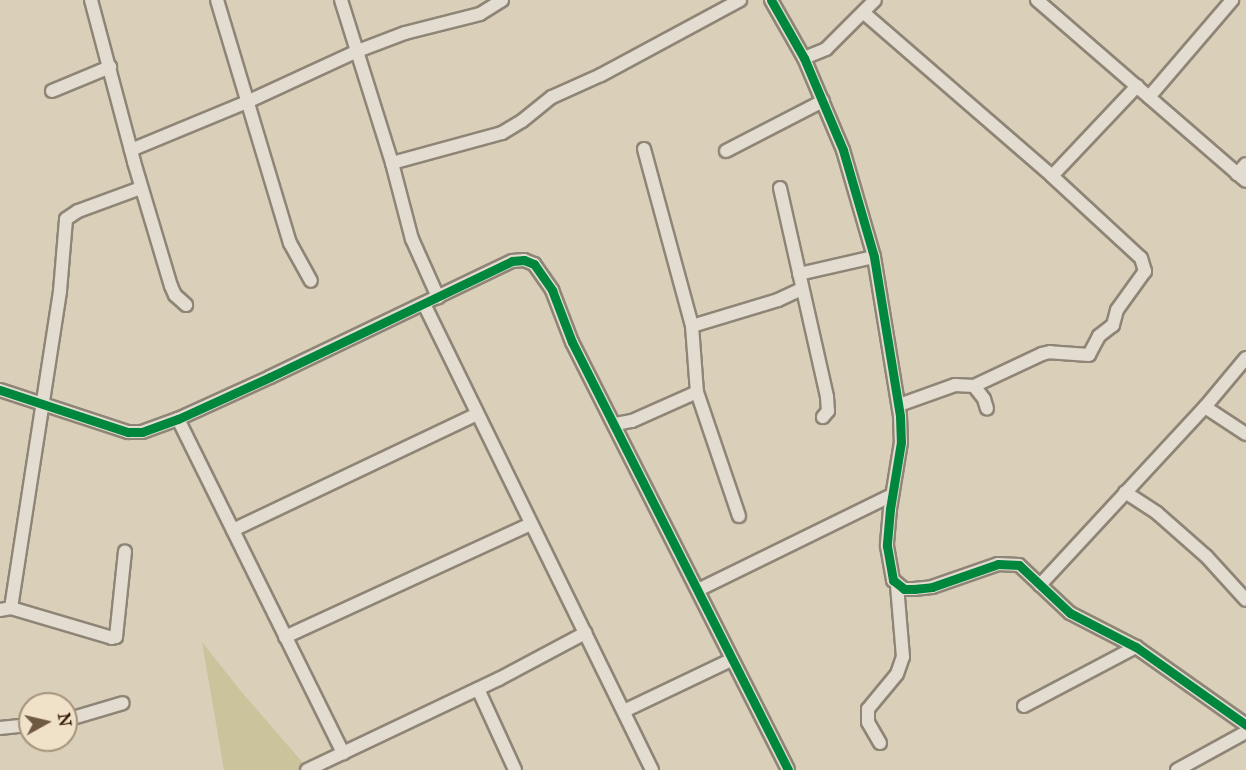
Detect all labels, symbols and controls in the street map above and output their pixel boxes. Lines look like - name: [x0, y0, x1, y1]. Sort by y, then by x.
- north arrow: [18, 692, 78, 752]
- text: N: [54, 712, 75, 728]

